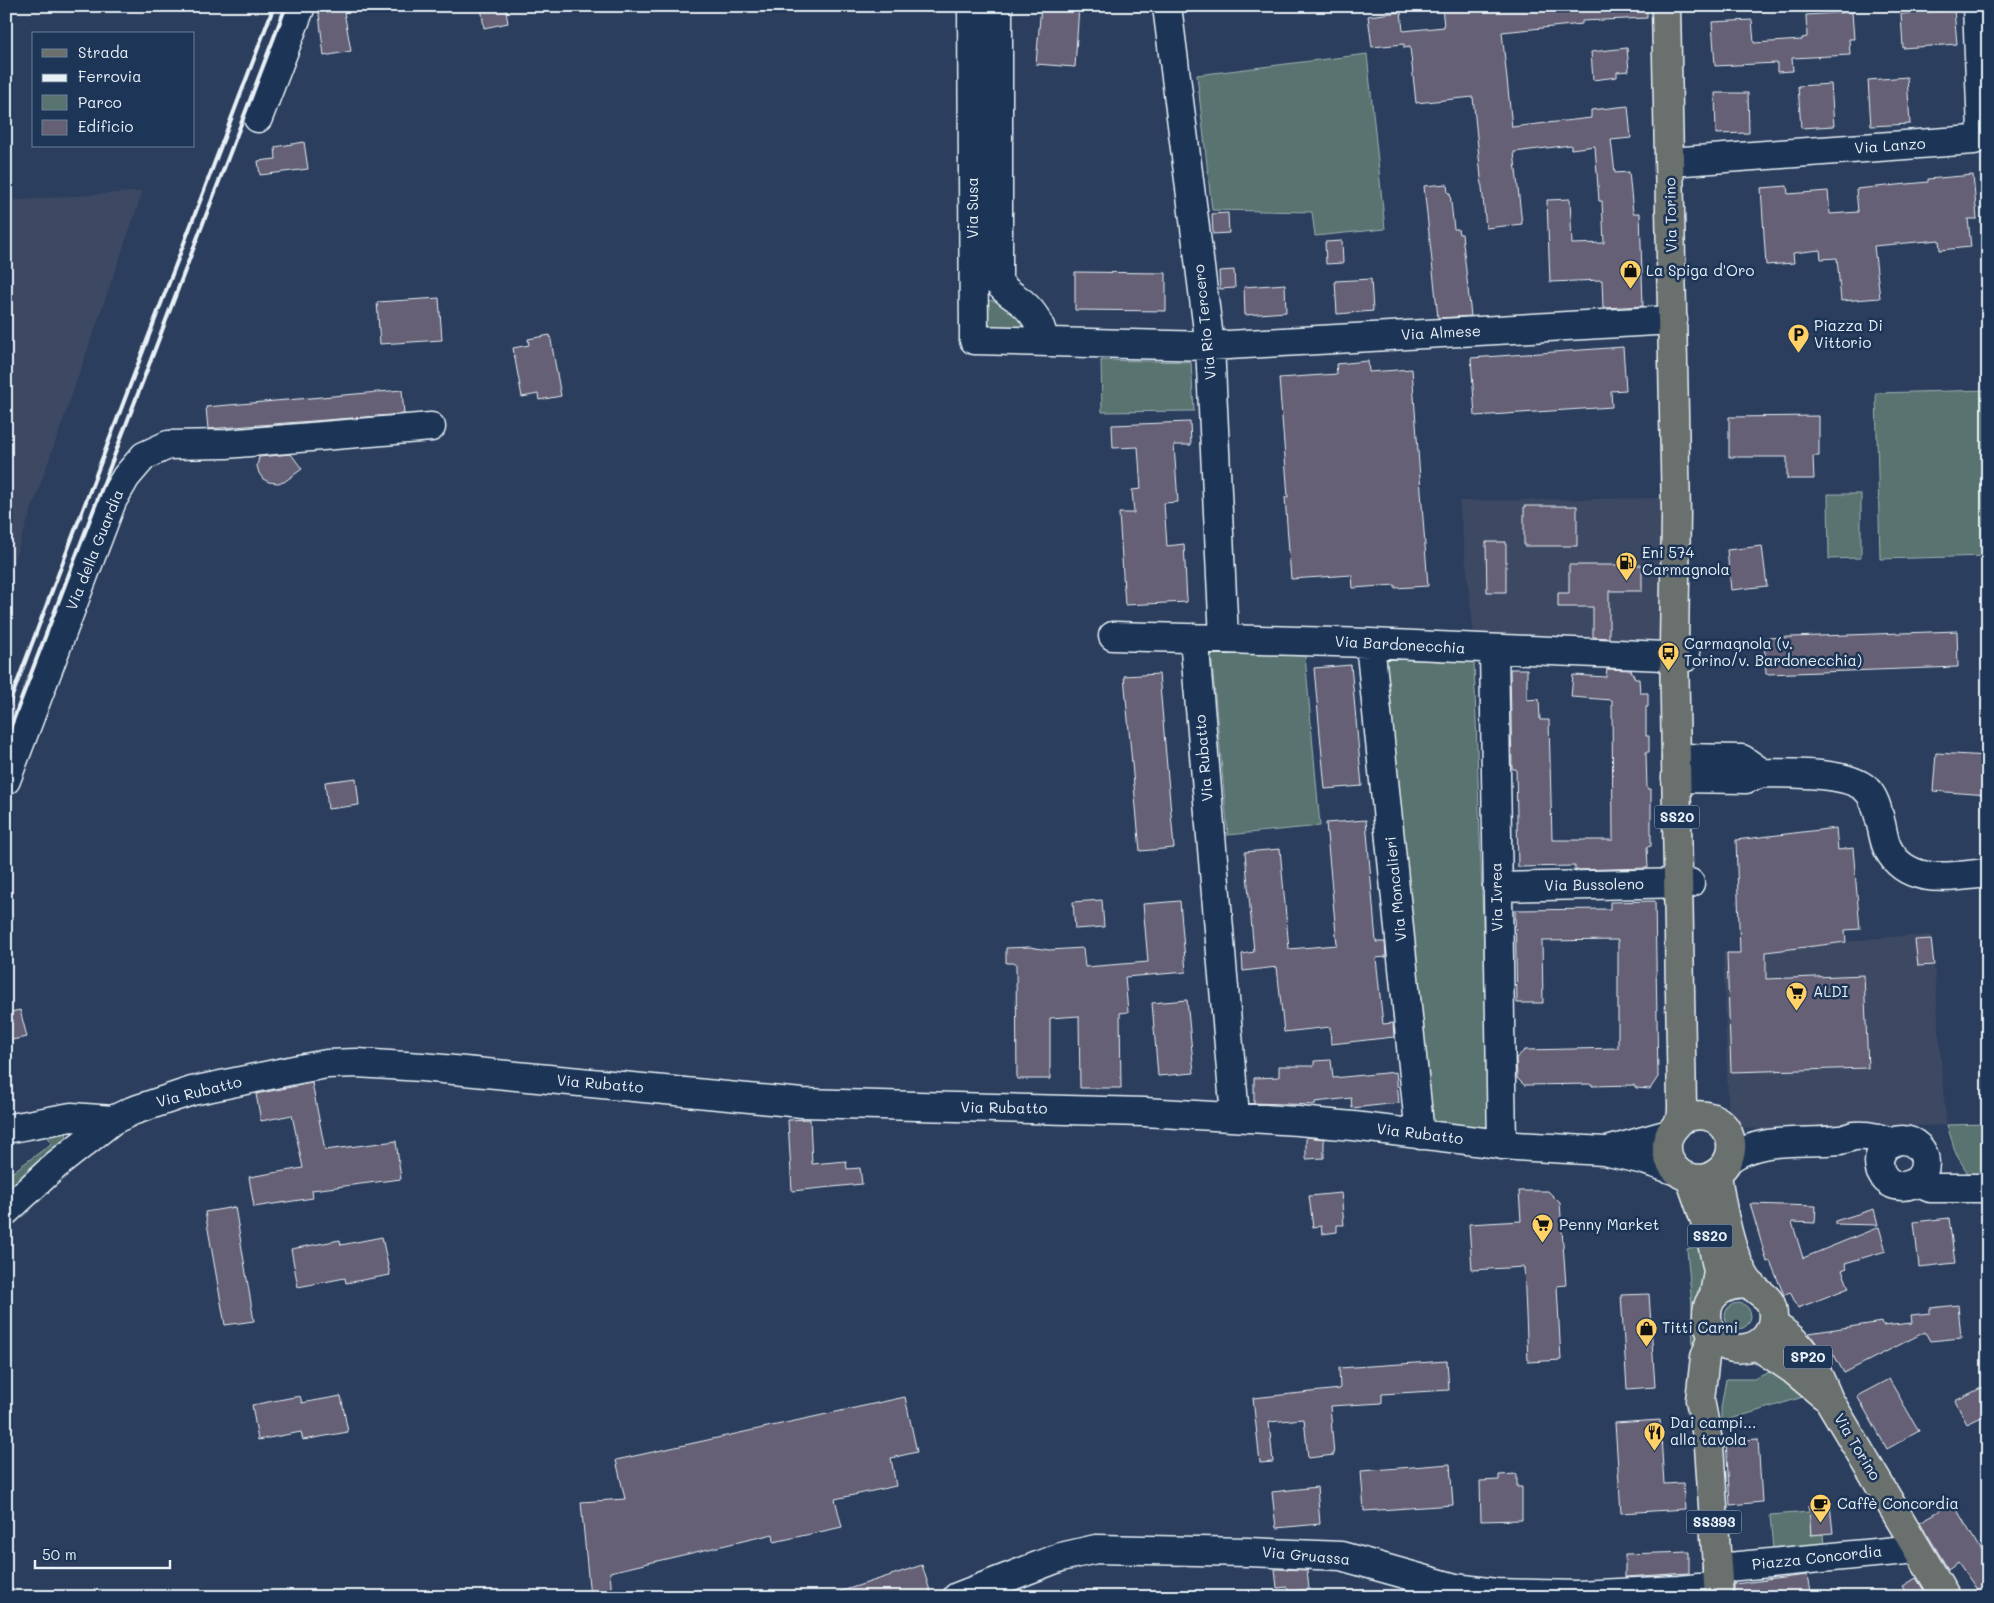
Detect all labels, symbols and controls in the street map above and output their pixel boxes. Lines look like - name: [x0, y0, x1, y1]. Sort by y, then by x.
- legend: [32, 32, 195, 148]
- text: Strada: [78, 42, 129, 62]
- text: Ferrovia: [78, 66, 142, 86]
- text: Parco: [78, 92, 122, 112]
- text: Edificio: [78, 116, 134, 136]
- street label: Via Lanzo: [1854, 133, 1926, 157]
- street label: Via Susa: [962, 177, 982, 239]
- street label: Via Torino: [1659, 177, 1681, 253]
- shop icon: La Spiga d'Oro: [1618, 259, 1642, 290]
- place label: La Spiga d'Oro: [1646, 260, 1754, 280]
- street label: Via Rio Tercero: [1188, 263, 1220, 381]
- place label: Piazza Di Vittorio: [1814, 315, 1883, 352]
- street label: Via Almese: [1400, 320, 1482, 344]
- parking icon: Piazza Di Vittorio: [1786, 323, 1810, 354]
- street label: Via della Guardia: [61, 486, 127, 613]
- place label: Eni 574 Carmagnola: [1642, 542, 1730, 579]
- fuel station icon: Eni 574 Carmagnola: [1614, 550, 1638, 581]
- street label: Via Bardonecchia: [1334, 631, 1466, 657]
- place label: Carmagnola (v. Torino/v. Bardonecchia): [1684, 633, 1862, 670]
- bus stop icon: Carmagnola (v. Torino/v. Bardonecchia): [1656, 641, 1680, 672]
- street label: Via Rubatto: [1189, 714, 1217, 802]
- road number: SS20: [1654, 806, 1700, 829]
- street label: Via Moncalieri: [1380, 836, 1410, 943]
- street label: Via Ivrea: [1485, 862, 1507, 932]
- street label: Via Bussoleno: [1544, 873, 1644, 895]
- supermarket icon: ALDI: [1785, 980, 1809, 1011]
- place label: ALDI: [1813, 981, 1849, 1001]
- street label: Via Rubatto: [556, 1069, 644, 1097]
- street label: Via Rubatto: [154, 1071, 244, 1111]
- street label: Via Rubatto: [960, 1096, 1048, 1118]
- street label: Via Rubatto: [1376, 1118, 1465, 1148]
- supermarket icon: Penny Market: [1531, 1213, 1555, 1244]
- place label: Penny Market: [1559, 1214, 1659, 1234]
- road number: SS20: [1688, 1224, 1732, 1248]
- shop icon: Titti Carni: [1634, 1316, 1658, 1347]
- place label: Titti Carni: [1662, 1317, 1738, 1337]
- road number: SP20: [1784, 1345, 1832, 1368]
- street label: Via Torino: [1830, 1409, 1886, 1484]
- place label: Dai campi... alla tavola: [1670, 1412, 1756, 1449]
- restaurant icon: Dai campi... alla tavola: [1642, 1420, 1666, 1451]
- cafe icon: Caffè Concordia: [1809, 1492, 1833, 1523]
- place label: Caffè Concordia: [1837, 1493, 1959, 1513]
- road number: SS393: [1686, 1510, 1742, 1534]
- scale bar: [35, 1538, 170, 1570]
- street label: Piazza Concordia: [1751, 1540, 1883, 1574]
- street label: Via Gruassa: [1261, 1541, 1351, 1569]
- text: 50 m: [42, 1544, 77, 1564]

